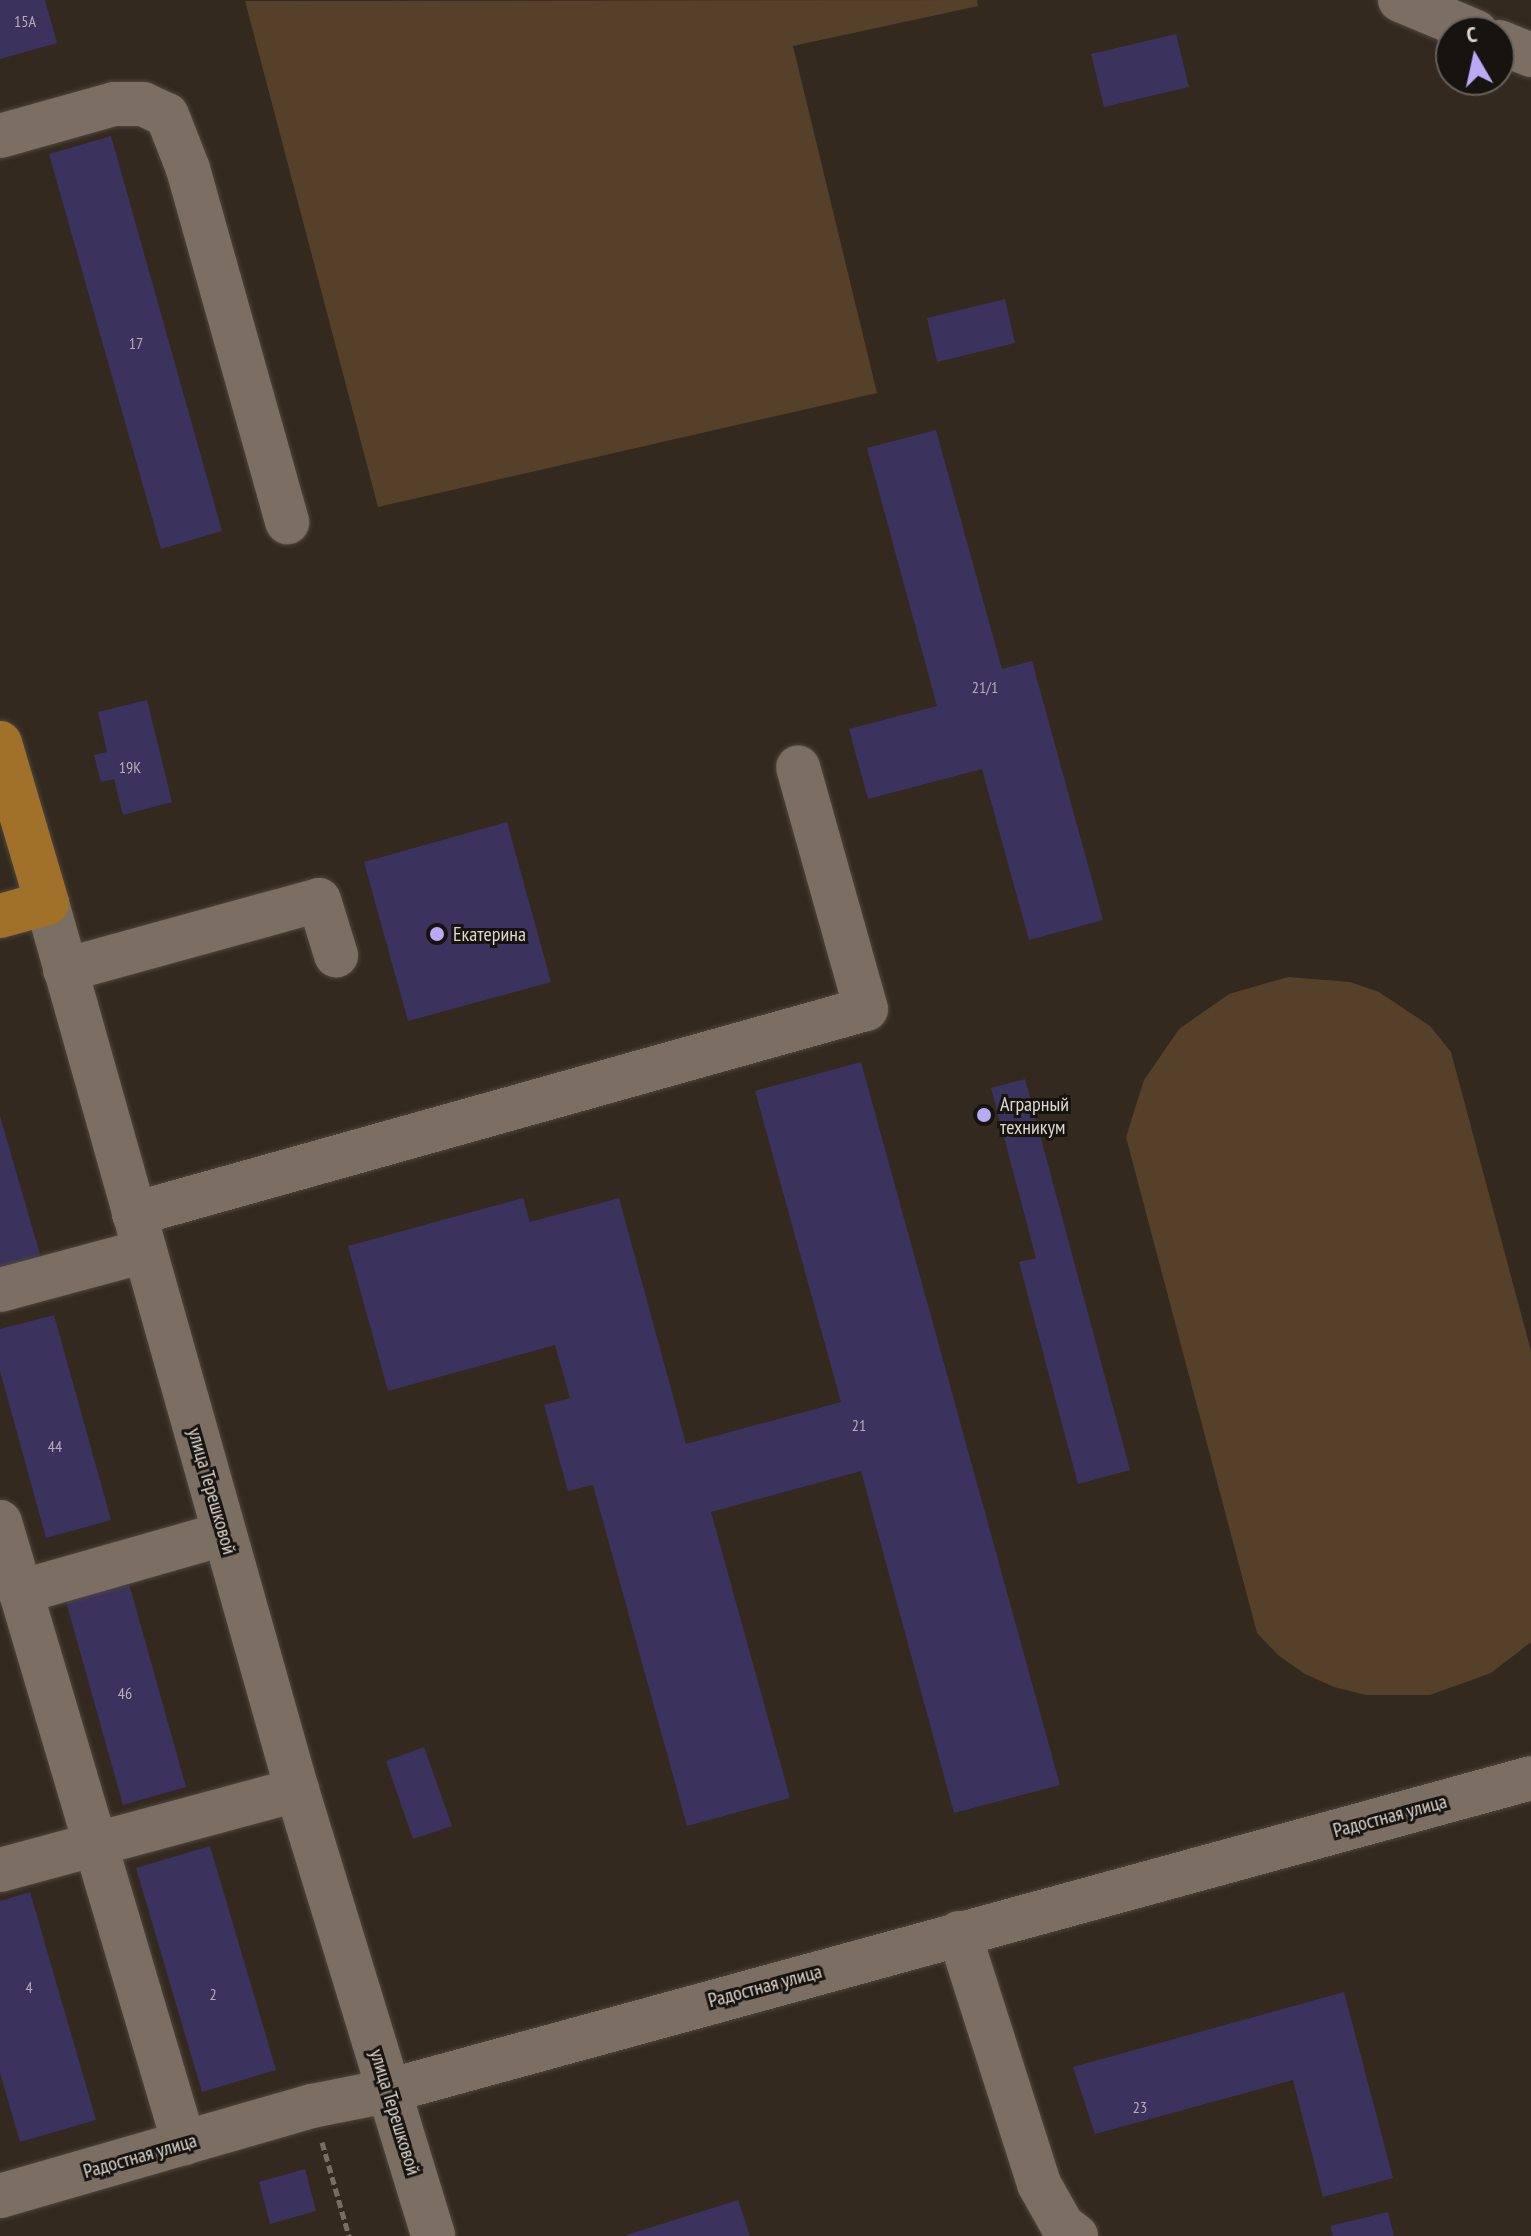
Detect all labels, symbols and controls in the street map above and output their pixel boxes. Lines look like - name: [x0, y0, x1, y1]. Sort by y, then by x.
- house number: 15А: [14, 11, 36, 31]
- north arrow: [1435, 16, 1515, 96]
- text: С: [1464, 20, 1479, 49]
- house number: 17: [129, 333, 143, 353]
- house number: 21/1: [972, 677, 998, 697]
- house number: 19К: [119, 757, 141, 777]
- place label: Екатерина: [453, 922, 526, 946]
- marker: Екатерина: [428, 925, 446, 943]
- place label: Аграрный техникум: [1000, 1092, 1069, 1139]
- marker: Аграрный техникум: [975, 1106, 993, 1124]
- house number: 21: [852, 1415, 866, 1435]
- street label: улица Терешковой: [182, 1425, 242, 1557]
- house number: 44: [48, 1436, 62, 1456]
- house number: 46: [118, 1683, 132, 1703]
- street label: Радостная улица: [1330, 1789, 1450, 1843]
- street label: Радостная улица: [705, 1959, 825, 2013]
- house number: 4: [25, 1977, 33, 1997]
- house number: 2: [209, 1984, 217, 2004]
- street label: улица Терешковой: [364, 2046, 426, 2178]
- house number: 23: [1133, 2097, 1147, 2117]
- street label: Радостная улица: [80, 2128, 200, 2184]

